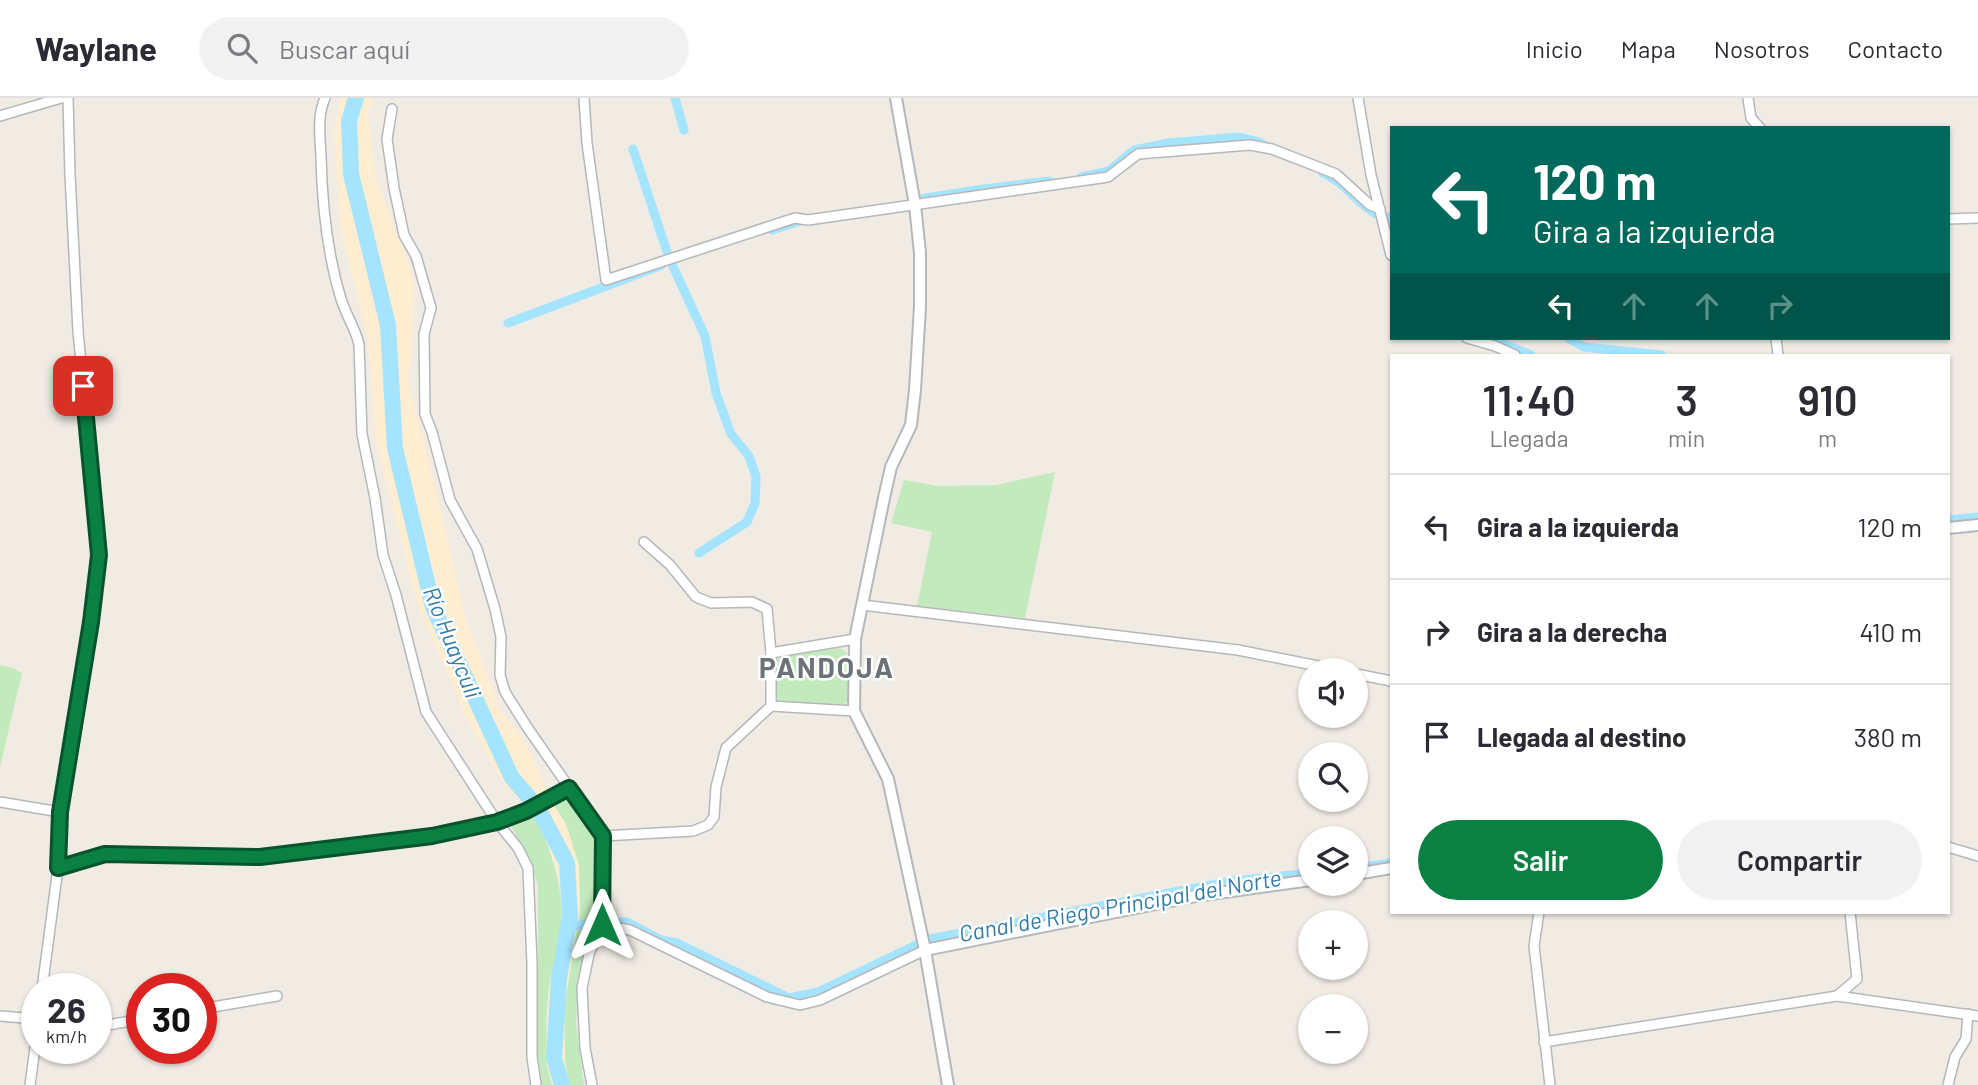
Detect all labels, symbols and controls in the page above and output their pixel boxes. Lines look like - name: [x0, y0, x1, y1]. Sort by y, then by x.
- search box: [199, 17, 689, 80]
- text: Waylane: [35, 28, 157, 68]
- icon: search: [223, 29, 261, 67]
- text: Buscar aquí: [279, 33, 410, 64]
- text: Inicio: [1526, 34, 1583, 63]
- text: Mapa: [1621, 34, 1676, 63]
- text: Nosotros: [1714, 34, 1810, 63]
- text: Contacto: [1848, 34, 1943, 63]
- text: 120 m: [1533, 151, 1656, 210]
- icon: left: [1418, 154, 1509, 245]
- text: Gira a la izquierda: [1533, 211, 1776, 249]
- icon: left: [1542, 287, 1580, 325]
- icon: ahead: [1615, 287, 1653, 325]
- icon: ahead: [1688, 287, 1726, 325]
- icon: right: [1761, 287, 1799, 325]
- pin: [53, 356, 113, 416]
- icon: arrive: [64, 367, 102, 405]
- text: 11:40: [1482, 374, 1576, 424]
- text: 3: [1675, 374, 1698, 424]
- text: 910: [1798, 374, 1858, 424]
- text: Llegada: [1489, 424, 1568, 452]
- text: min: [1668, 424, 1705, 452]
- text: m: [1818, 424, 1837, 452]
- icon: left: [1418, 508, 1456, 546]
- text: Gira a la izquierda: [1477, 511, 1679, 542]
- text: 120 m: [1858, 511, 1922, 542]
- water label: Río Huayculi: [418, 582, 488, 702]
- icon: right: [1418, 613, 1456, 651]
- text: Gira a la derecha: [1477, 616, 1667, 647]
- text: 410 m: [1860, 616, 1922, 647]
- district label: PANDOJA: [759, 650, 895, 684]
- map controls: [1298, 658, 1368, 1064]
- button: sound: [1298, 658, 1368, 728]
- icon: arrive: [1418, 718, 1456, 756]
- text: Llegada al destino: [1477, 721, 1686, 752]
- text: 380 m: [1854, 721, 1922, 752]
- button: search: [1298, 742, 1368, 812]
- button: Salir: [1418, 820, 1663, 900]
- button: Compartir: [1677, 820, 1922, 900]
- button: layers: [1298, 826, 1368, 896]
- water label: Canal de Riego Principal del Norte: [957, 863, 1283, 947]
- position arrow: [565, 888, 639, 962]
- button: +: [1298, 910, 1368, 980]
- speed limit sign: 30: [126, 973, 217, 1064]
- text: 26: [47, 988, 86, 1030]
- button: −: [1298, 994, 1368, 1064]
- text: km/h: [46, 1025, 87, 1047]

